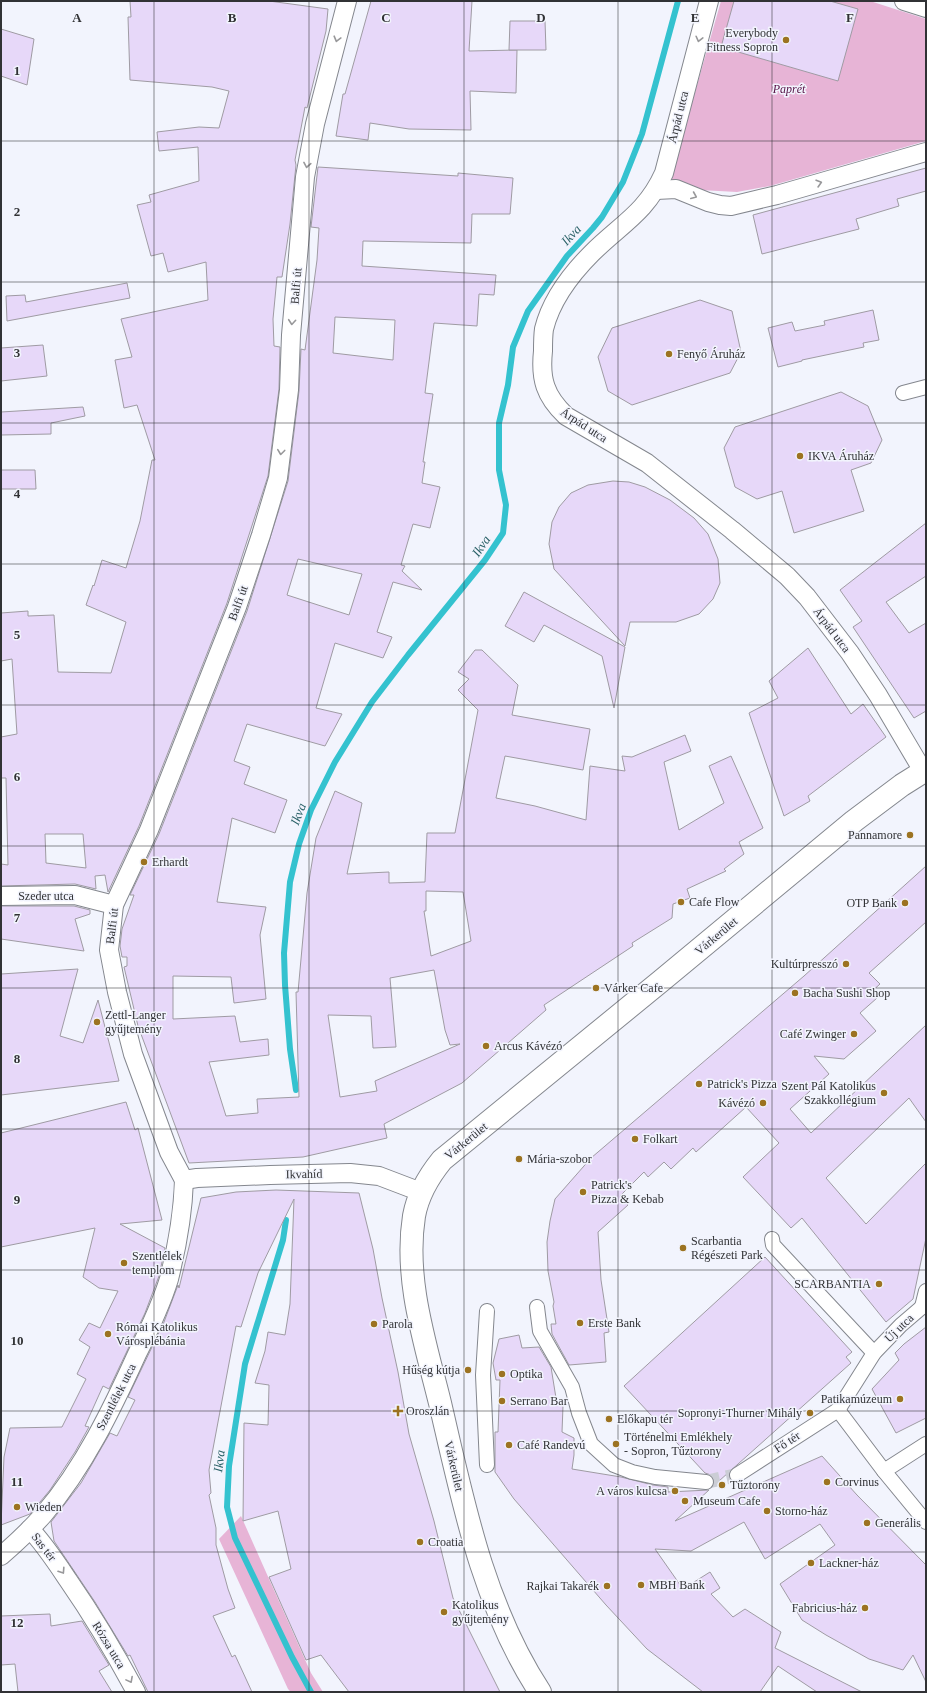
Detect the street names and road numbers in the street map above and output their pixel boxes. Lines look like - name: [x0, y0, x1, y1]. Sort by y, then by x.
- street label: Árpád utca: [665, 89, 691, 144]
- street label: Balfi út: [287, 267, 305, 305]
- street label: Árpád utca: [558, 405, 611, 446]
- street label: Balfi út: [225, 583, 251, 622]
- street label: Árpád utca: [810, 605, 854, 656]
- street label: Szeder utca: [18, 889, 74, 903]
- street label: Balfi út: [103, 906, 121, 945]
- street label: Várkerület: [692, 914, 741, 958]
- street label: Várkerület: [442, 1119, 491, 1163]
- street label: Ikvahíd: [286, 1167, 322, 1181]
- street label: Új utca: [882, 1310, 917, 1345]
- street label: Szentlélek utca: [93, 1361, 139, 1433]
- street label: Fő tér: [771, 1428, 803, 1456]
- street label: Várkerület: [441, 1439, 467, 1493]
- street label: Sas tér: [29, 1530, 59, 1564]
- street label: Rózsa utca: [90, 1619, 129, 1672]

